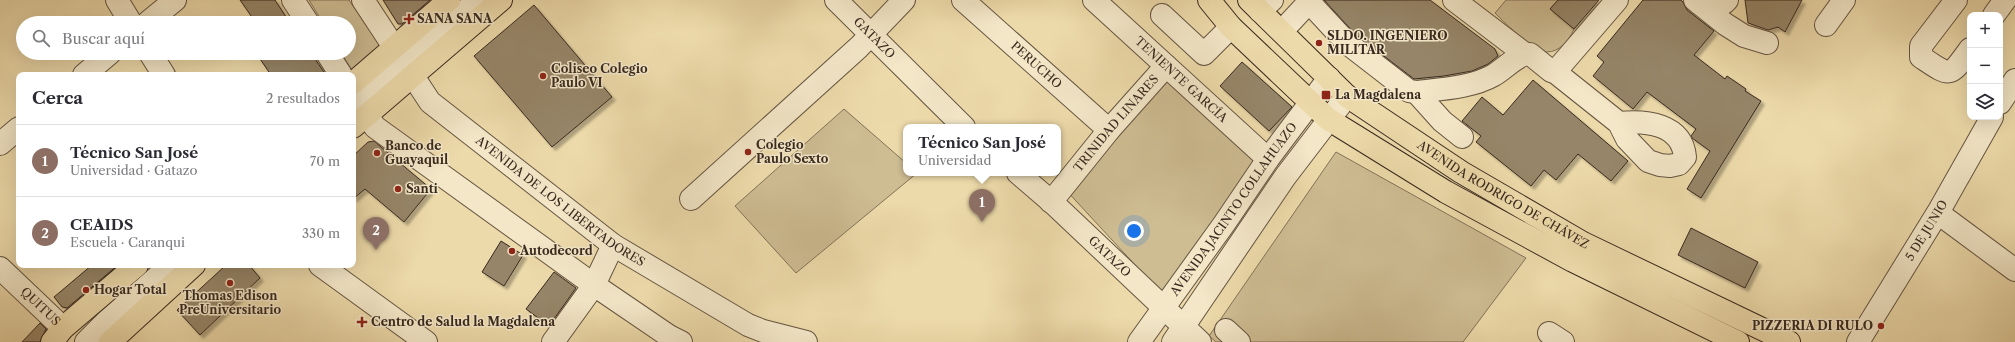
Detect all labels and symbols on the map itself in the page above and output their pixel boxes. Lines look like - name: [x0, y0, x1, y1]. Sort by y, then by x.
- place label: SANA SANA: [417, 11, 493, 26]
- marker: SANA SANA: [404, 14, 414, 24]
- street label: GATAZO: [851, 14, 899, 62]
- place label: SLDO. INGENIERO MILITAR: [1327, 28, 1448, 57]
- street label: TENIENTE GARCÍA: [1132, 33, 1232, 126]
- street label: PERUCHO: [1008, 38, 1065, 91]
- marker: SLDO. INGENIERO MILITAR: [1314, 38, 1324, 48]
- place label: Coliseo Colegio Paulo VI: [551, 61, 648, 90]
- marker: Coliseo Colegio Paulo VI: [538, 71, 548, 81]
- street label: TRINIDAD LINARES: [1070, 71, 1162, 175]
- place label: La Magdalena: [1335, 87, 1422, 102]
- marker: La Magdalena: [1320, 89, 1332, 101]
- street label: AVENIDA JACINTO COLLAHUAZO: [1166, 119, 1300, 299]
- street label: AVENIDA DE LOS LIBERTADORES: [472, 132, 648, 269]
- street label: AVENIDA RODRIGO DE CHÁVEZ: [1414, 136, 1592, 252]
- place label: Colegio Paulo Sexto: [756, 137, 829, 166]
- place label: Banco de Guayaquil: [385, 138, 448, 167]
- marker: Colegio Paulo Sexto: [743, 147, 753, 157]
- marker: Banco de Guayaquil: [372, 148, 382, 158]
- place label: Santi: [406, 181, 439, 196]
- marker: Santi: [393, 184, 403, 194]
- pin: 1: [969, 189, 995, 222]
- street label: 5 DE JUNIO: [1902, 197, 1951, 263]
- pin: 2: [363, 217, 389, 250]
- your location: [1124, 221, 1144, 241]
- street label: GATAZO: [1086, 233, 1134, 280]
- place label: Autodecord: [519, 243, 593, 258]
- marker: Autodecord: [507, 246, 517, 256]
- marker: Thomas Edison PreUniversitario: [225, 278, 235, 288]
- place label: Hogar Total: [94, 282, 166, 297]
- street label: QUITUS: [18, 284, 64, 329]
- marker: Hogar Total: [81, 285, 91, 295]
- place label: Thomas Edison PreUniversitario: [179, 288, 281, 317]
- place label: Centro de Salud la Magdalena: [371, 314, 556, 329]
- marker: Centro de Salud la Magdalena: [356, 316, 368, 328]
- place label: PIZZERIA DI RULO: [1752, 318, 1873, 333]
- marker: PIZZERIA DI RULO: [1876, 321, 1886, 331]

